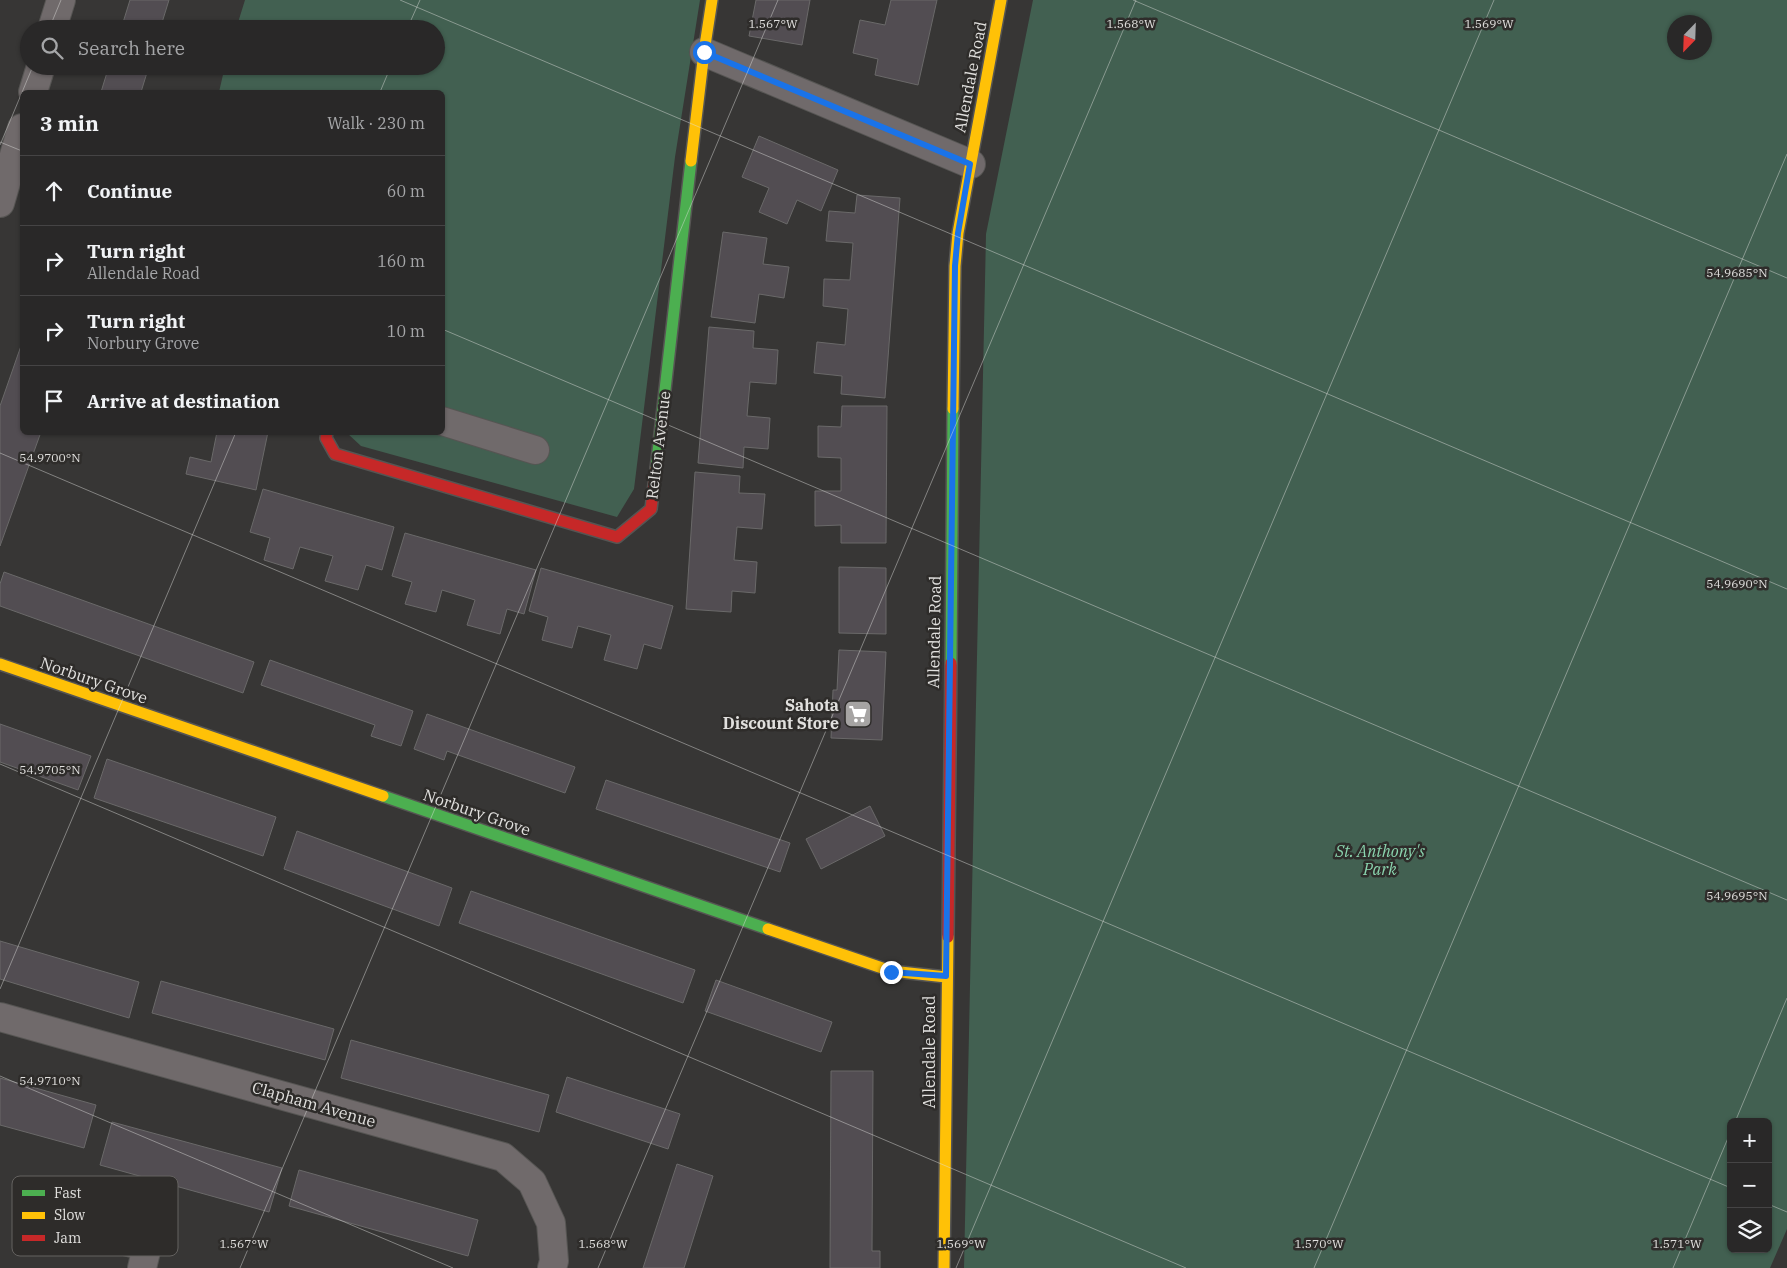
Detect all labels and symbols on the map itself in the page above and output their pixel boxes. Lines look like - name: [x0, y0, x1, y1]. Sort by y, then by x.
- north arrow: [1667, 15, 1712, 60]
- text: 1.567°W: [748, 16, 798, 31]
- text: 1.568°W: [1106, 16, 1156, 31]
- text: 1.569°W: [1464, 16, 1514, 31]
- street label: Allendale Road: [949, 19, 991, 134]
- route start: [693, 41, 716, 64]
- text: 54.9685°N: [1706, 265, 1768, 280]
- street label: Relton Avenue: [641, 390, 675, 500]
- text: 54.9700°N: [19, 450, 81, 465]
- street label: Allendale Road: [923, 575, 945, 689]
- text: 54.9690°N: [1706, 576, 1768, 591]
- street label: Norbury Grove: [38, 652, 150, 708]
- place label: Sahota Discount Store: [723, 695, 839, 733]
- supermarket icon: Sahota Discount Store: [843, 699, 873, 729]
- text: 54.9705°N: [19, 762, 81, 777]
- street label: Norbury Grove: [421, 784, 533, 840]
- park label: St. Anthony's Park: [1334, 841, 1425, 879]
- text: 54.9695°N: [1706, 888, 1768, 903]
- route end: [880, 961, 903, 984]
- street label: Allendale Road: [919, 995, 939, 1108]
- text: 54.9710°N: [19, 1073, 81, 1088]
- street label: Clapham Avenue: [250, 1077, 378, 1131]
- legend: [12, 1176, 178, 1256]
- text: Fast: [54, 1184, 82, 1202]
- text: Slow: [54, 1206, 85, 1224]
- text: Jam: [54, 1229, 81, 1247]
- text: 1.567°W: [219, 1236, 269, 1251]
- text: 1.568°W: [578, 1236, 628, 1251]
- text: 1.569°W: [936, 1236, 986, 1251]
- text: 1.570°W: [1294, 1236, 1344, 1251]
- text: 1.571°W: [1652, 1236, 1702, 1251]

